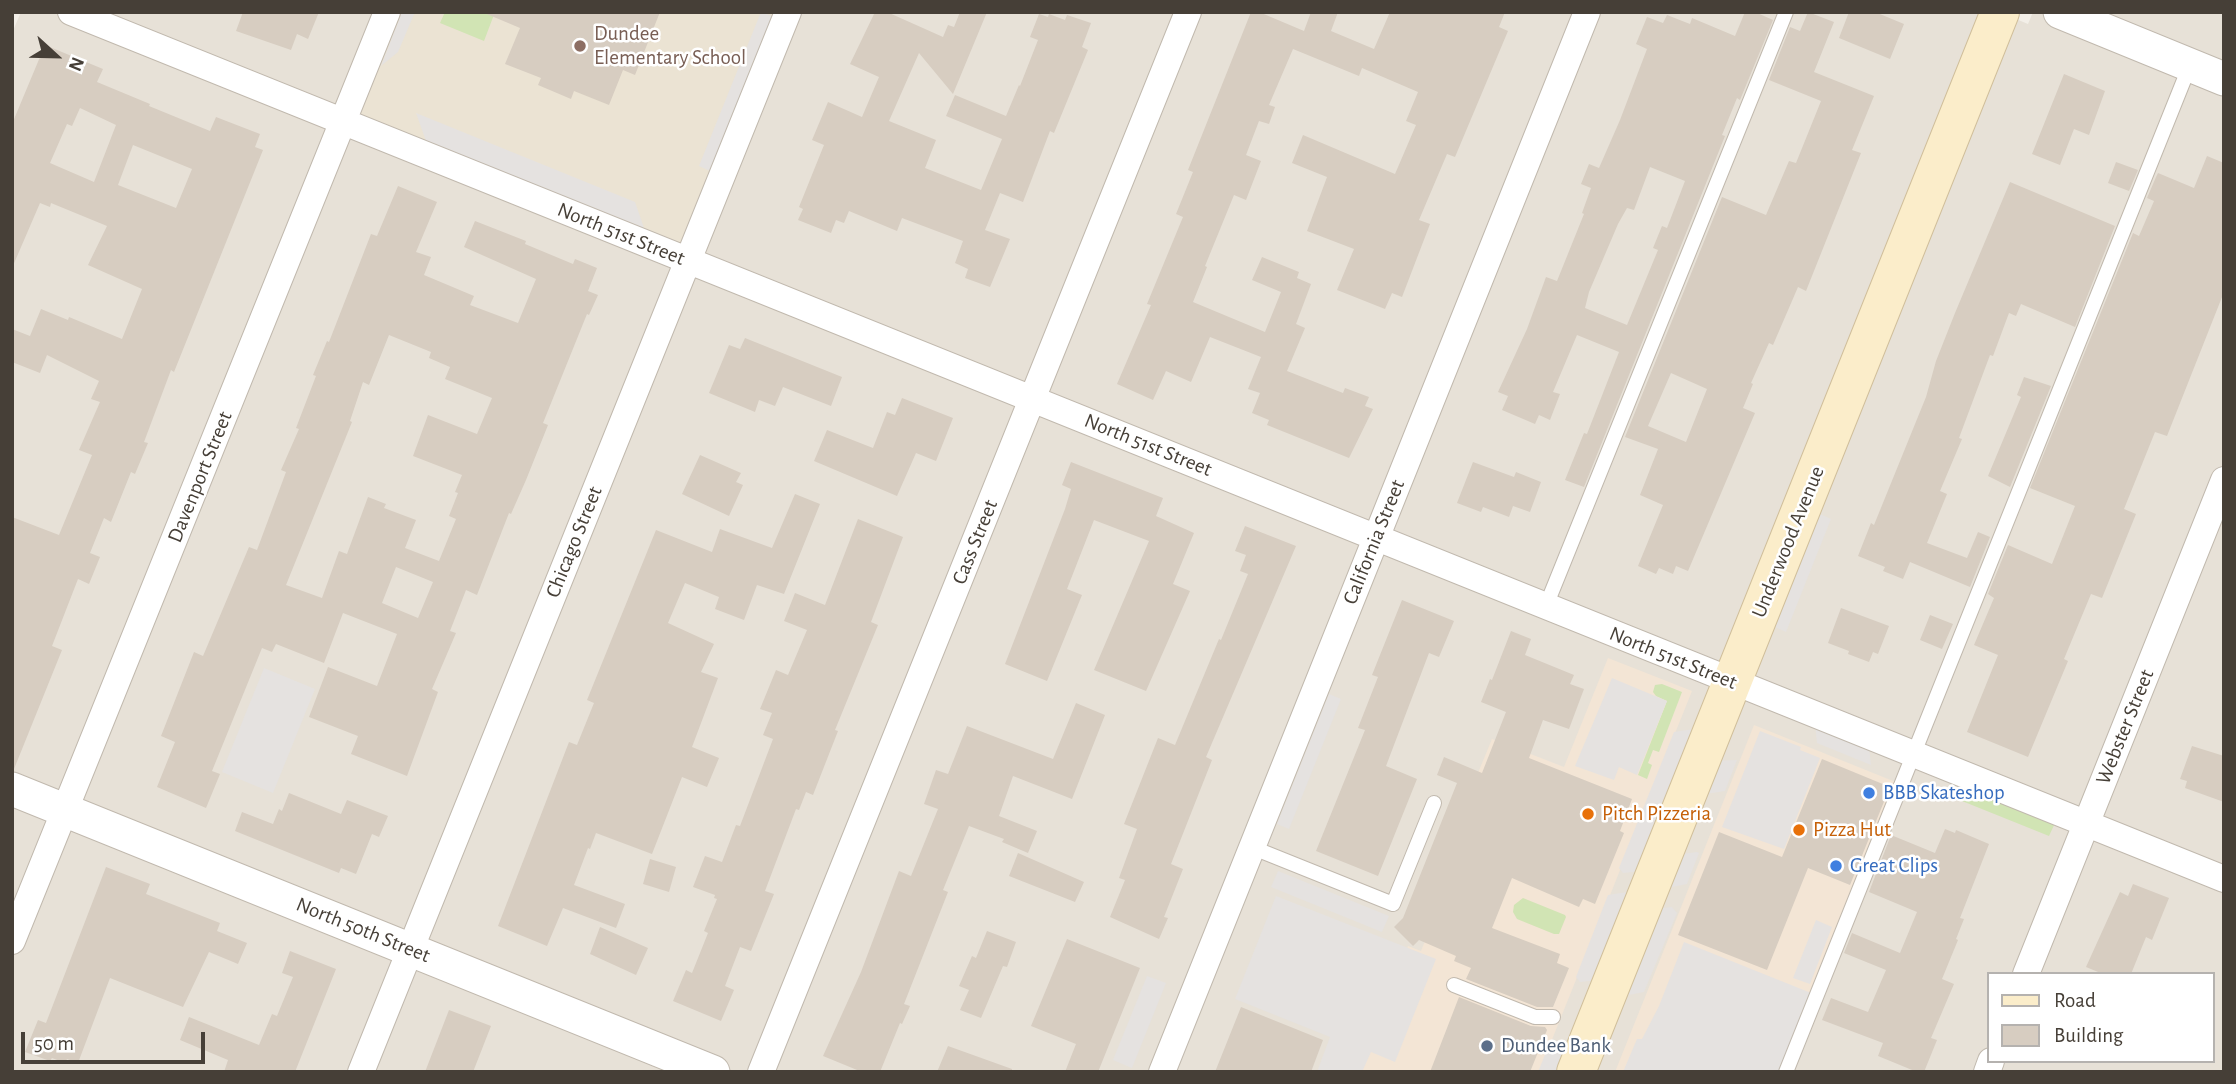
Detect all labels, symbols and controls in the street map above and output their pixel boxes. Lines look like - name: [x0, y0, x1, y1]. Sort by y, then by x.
- north arrow: [21, 21, 91, 91]
- place label: Dundee Elementary School: [594, 21, 746, 71]
- marker: Dundee Elementary School: [572, 38, 588, 54]
- text: N: [65, 54, 87, 74]
- street label: North 51st Street: [554, 197, 688, 271]
- street label: Davenport Street: [162, 408, 238, 546]
- street label: North 51st Street: [1081, 408, 1215, 482]
- street label: Underwood Avenue: [1746, 463, 1830, 621]
- street label: California Street: [1338, 476, 1410, 608]
- street label: Chicago Street: [540, 483, 608, 601]
- street label: Cass Street: [947, 496, 1003, 588]
- street label: North 51st Street: [1606, 621, 1740, 695]
- street label: Webster Street: [2090, 666, 2160, 788]
- place label: BBB Skateshop: [1883, 780, 2005, 806]
- marker: BBB Skateshop: [1861, 785, 1877, 801]
- place label: Pitch Pizzeria: [1602, 801, 1711, 827]
- marker: Pitch Pizzeria: [1580, 806, 1596, 822]
- place label: Pizza Hut: [1813, 817, 1891, 843]
- marker: Pizza Hut: [1791, 822, 1807, 838]
- place label: Great Clips: [1850, 853, 1938, 879]
- marker: Great Clips: [1828, 858, 1844, 874]
- street label: North 50th Street: [292, 892, 434, 968]
- legend: [1988, 972, 2215, 1063]
- text: Road: [2054, 990, 2096, 1011]
- scale bar: [24, 1018, 208, 1062]
- text: Building: [2054, 1025, 2123, 1046]
- text: 50 m: [34, 1033, 74, 1054]
- place label: Dundee Bank: [1501, 1033, 1611, 1059]
- marker: Dundee Bank: [1479, 1038, 1495, 1054]

